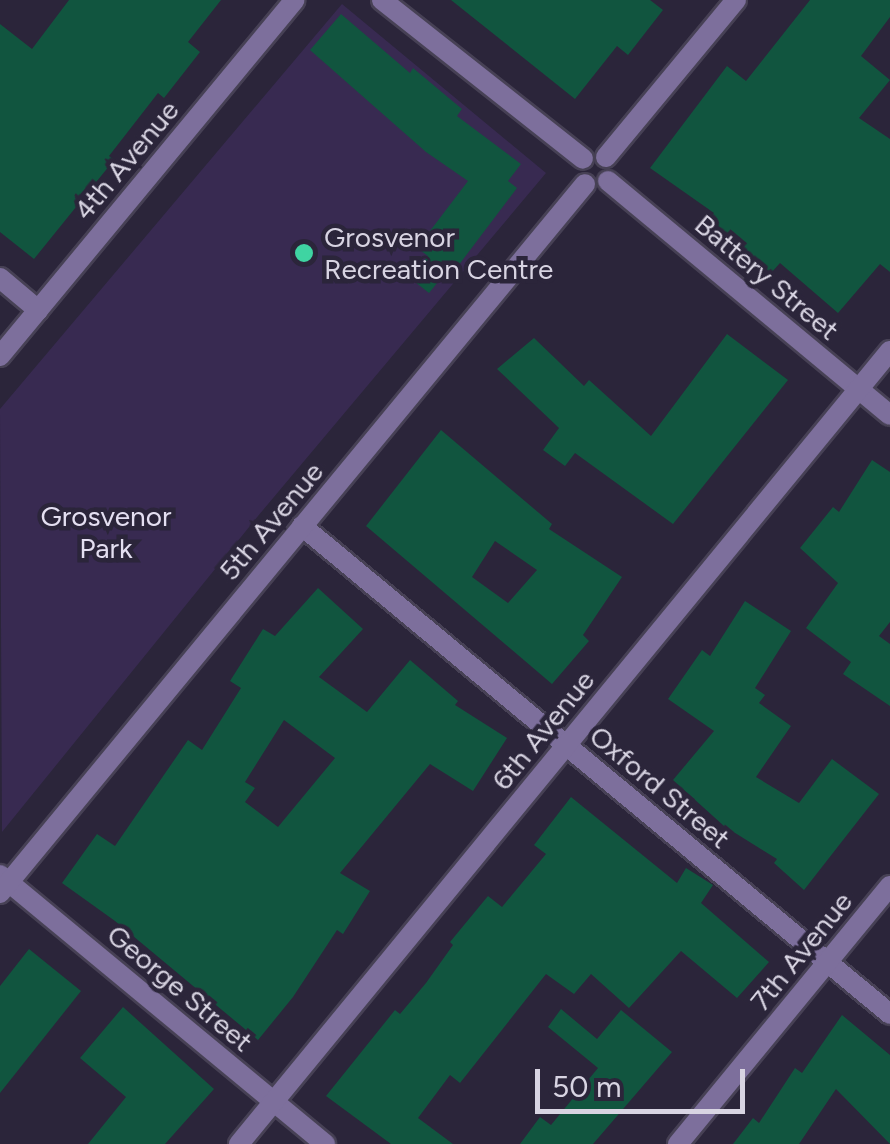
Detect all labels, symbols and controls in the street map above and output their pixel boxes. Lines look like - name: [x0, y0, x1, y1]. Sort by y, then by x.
- street label: 4th Avenue: [66, 94, 186, 226]
- street label: Battery Street: [688, 207, 846, 347]
- place label: Grosvenor Recreation Centre: [324, 220, 553, 286]
- marker: Grosvenor Recreation Centre: [293, 242, 315, 264]
- street label: 5th Avenue: [212, 455, 330, 587]
- park label: Grosvenor Park: [41, 499, 171, 565]
- street label: 6th Avenue: [485, 664, 601, 796]
- street label: Oxford Street: [583, 719, 737, 855]
- street label: 7th Avenue: [743, 885, 859, 1017]
- street label: George Street: [101, 918, 259, 1058]
- scale bar: [540, 1049, 750, 1111]
- text: 50 m: [552, 1068, 621, 1105]

